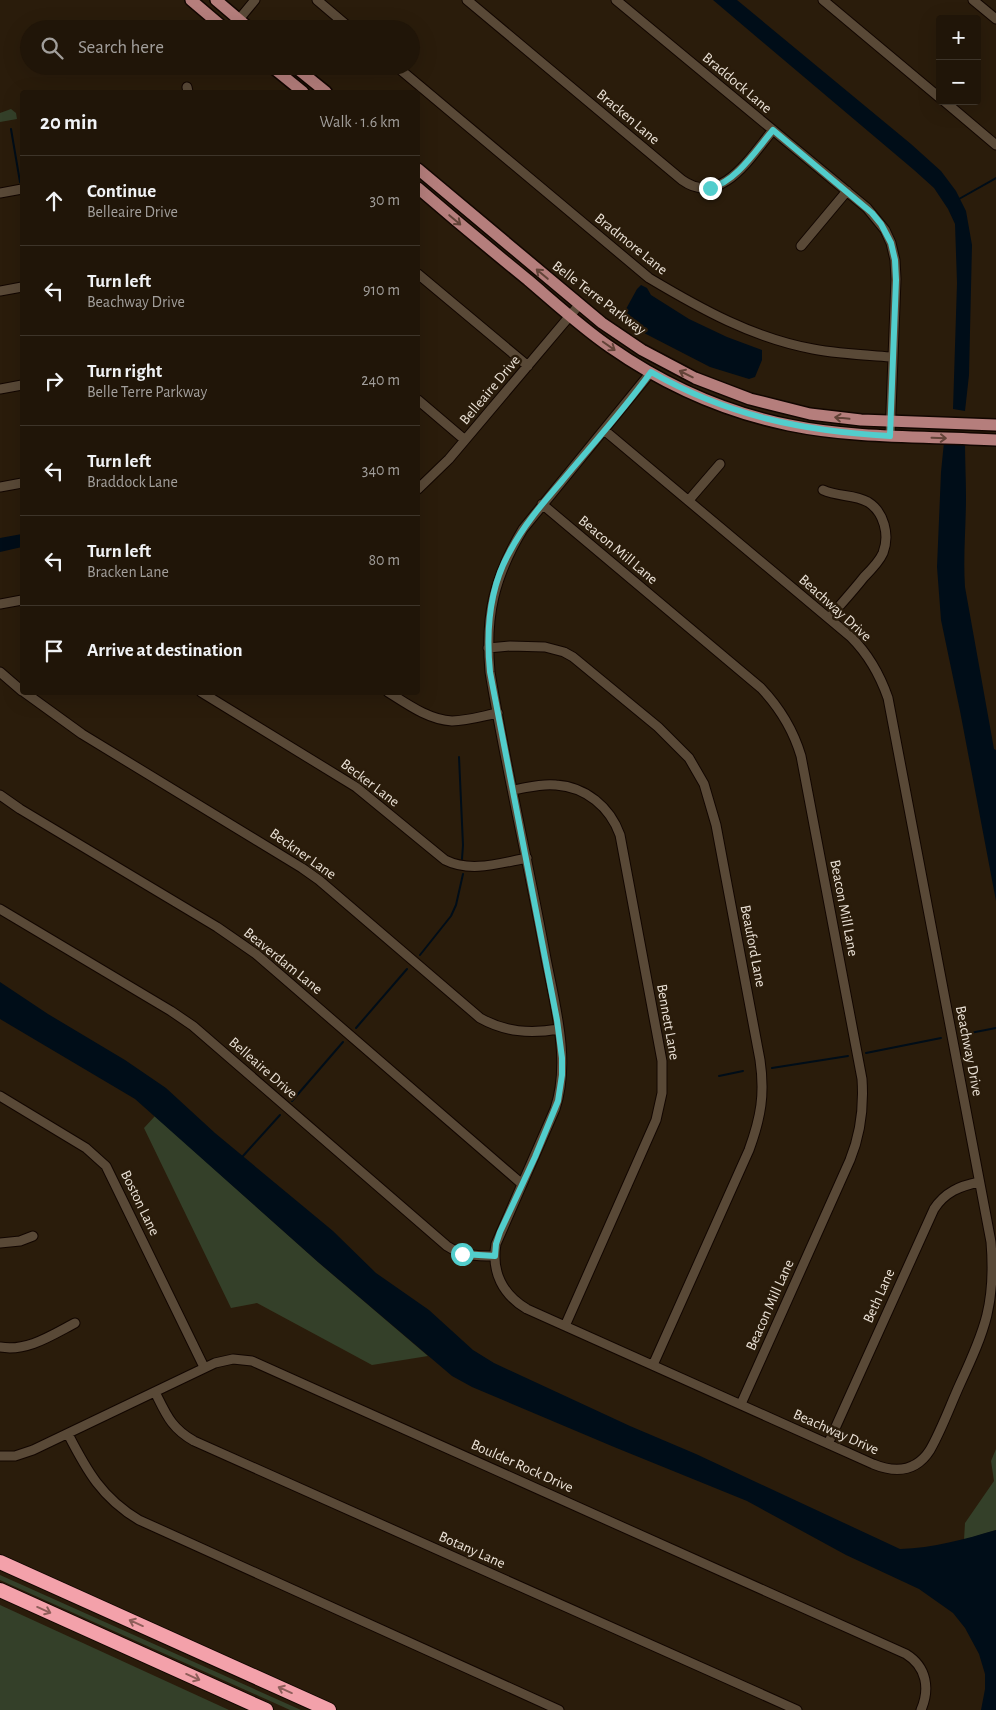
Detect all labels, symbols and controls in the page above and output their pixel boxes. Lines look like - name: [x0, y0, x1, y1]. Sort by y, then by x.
- map controls: [936, 15, 981, 105]
- button: +: [936, 15, 981, 60]
- search box: [20, 20, 420, 75]
- icon: search: [38, 34, 66, 62]
- text: Search here: [78, 38, 164, 57]
- street label: Braddock Lane: [700, 50, 775, 116]
- button: −: [936, 60, 981, 105]
- street label: Bracken Lane: [594, 87, 662, 147]
- text: 20 min: [40, 112, 98, 133]
- text: Walk · 1.6 km: [320, 114, 400, 130]
- route end: [699, 177, 722, 200]
- text: Continue: [87, 182, 156, 201]
- icon: ahead: [40, 187, 68, 215]
- text: 30 m: [370, 192, 400, 208]
- text: Belleaire Drive: [87, 204, 178, 220]
- street label: Bradmore Lane: [592, 210, 670, 278]
- one-way arrow: [448, 214, 461, 225]
- street label: Belle Terre Parkway: [549, 258, 649, 338]
- one-way arrow: [536, 268, 549, 279]
- text: Turn left: [87, 272, 151, 291]
- icon: left: [40, 277, 68, 305]
- text: 910 m: [363, 282, 400, 298]
- text: Beachway Drive: [87, 294, 185, 310]
- one-way arrow: [602, 341, 616, 351]
- street label: Belleaire Drive: [457, 353, 523, 427]
- text: Turn right: [87, 362, 162, 381]
- icon: right: [40, 367, 68, 395]
- one-way arrow: [679, 369, 694, 378]
- text: 240 m: [361, 372, 400, 388]
- text: Belle Terre Parkway: [87, 384, 207, 400]
- one-way arrow: [834, 413, 850, 423]
- one-way arrow: [931, 433, 947, 442]
- text: Turn left: [87, 452, 151, 471]
- icon: left: [40, 457, 68, 485]
- text: 340 m: [362, 462, 400, 478]
- text: Braddock Lane: [87, 474, 178, 490]
- street label: Beacon Mill Lane: [576, 513, 660, 587]
- text: Turn left: [87, 542, 151, 561]
- icon: left: [40, 547, 68, 575]
- text: 80 m: [369, 552, 400, 568]
- text: Bracken Lane: [87, 564, 169, 580]
- street label: Beachway Drive: [796, 572, 874, 644]
- icon: arrive: [40, 637, 68, 665]
- text: Arrive at destination: [87, 641, 243, 660]
- street label: Becker Lane: [338, 756, 402, 810]
- street label: Beckner Lane: [267, 826, 339, 882]
- street label: Beacon Mill Lane: [827, 858, 861, 958]
- street label: Beauford Lane: [738, 904, 768, 988]
- street label: Beaverdam Lane: [241, 925, 325, 997]
- street label: Bennett Lane: [654, 983, 682, 1061]
- street label: Beachway Drive: [953, 1005, 985, 1098]
- street label: Belleaire Drive: [226, 1034, 300, 1102]
- street label: Boston Lane: [118, 1168, 162, 1238]
- route start: [451, 1243, 474, 1266]
- street label: Beacon Mill Lane: [743, 1257, 797, 1353]
- street label: Beth Lane: [860, 1267, 898, 1325]
- street label: Beachway Drive: [791, 1406, 881, 1458]
- street label: Boulder Rock Drive: [469, 1437, 575, 1495]
- street label: Botany Lane: [437, 1529, 507, 1571]
- one-way arrow: [36, 1606, 51, 1616]
- one-way arrow: [129, 1618, 144, 1628]
- one-way arrow: [185, 1673, 200, 1682]
- one-way arrow: [278, 1685, 293, 1694]

